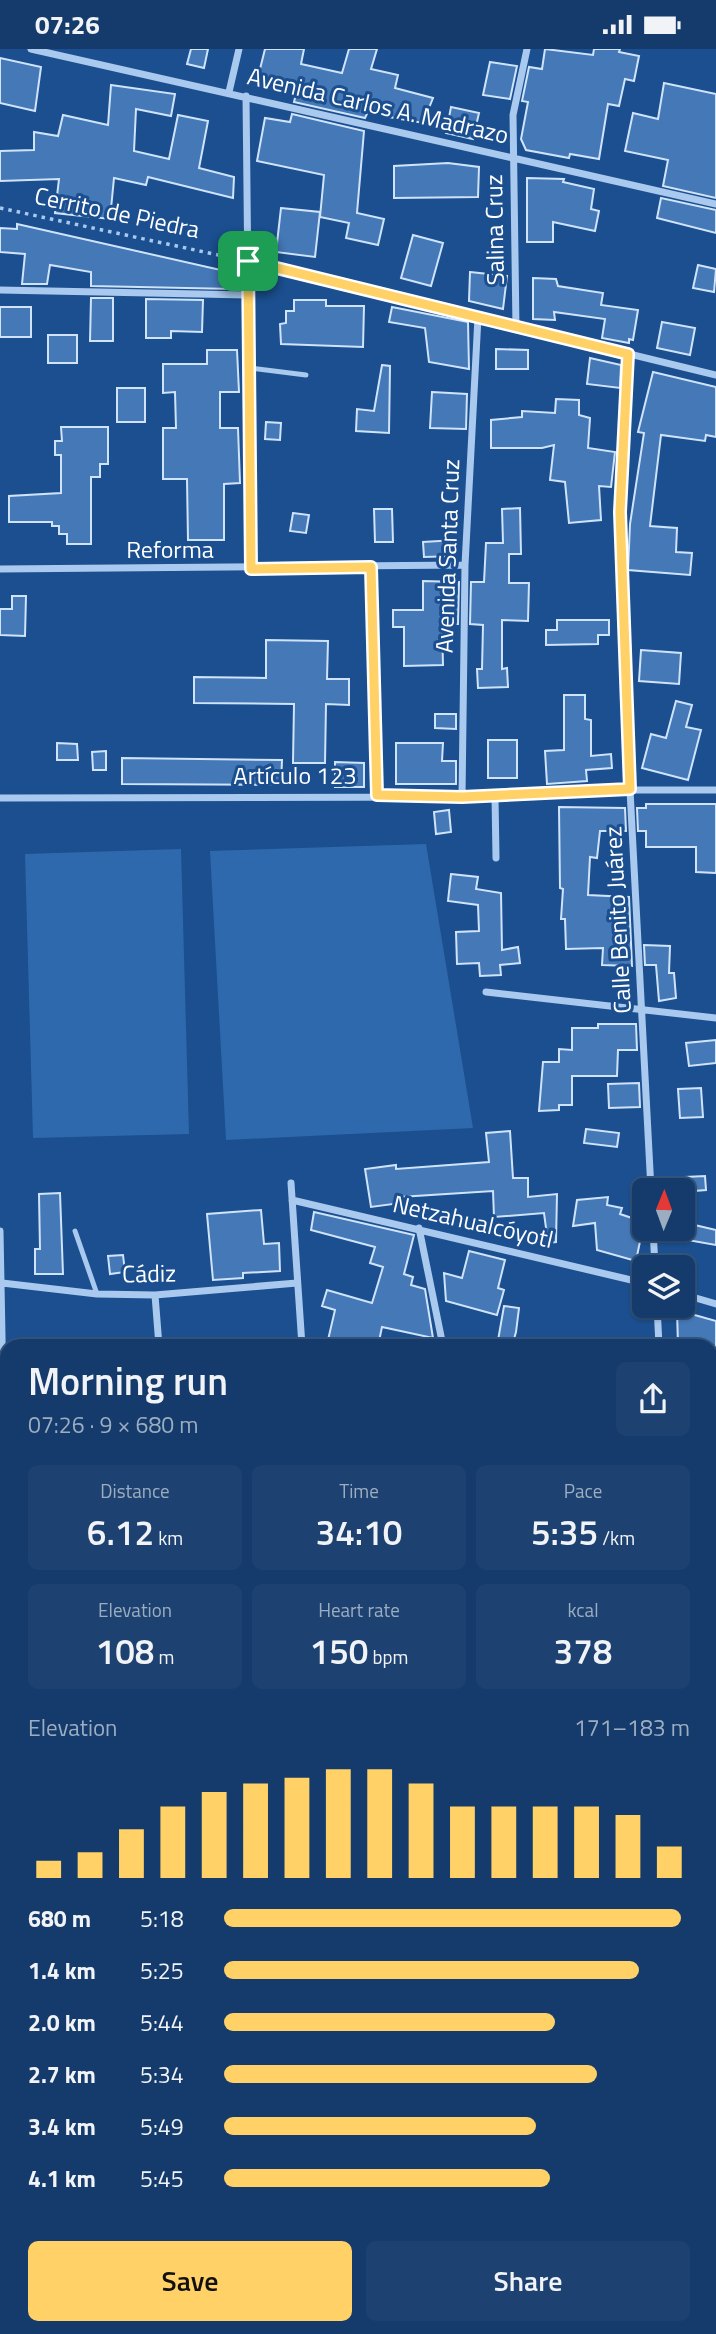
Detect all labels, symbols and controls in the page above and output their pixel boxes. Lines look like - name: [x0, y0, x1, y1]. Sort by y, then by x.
- text: 07:26: [35, 5, 100, 44]
- street label: Avenida Carlos A. Madrazo: [244, 57, 512, 153]
- street label: Salina Cruz: [475, 174, 513, 286]
- street label: Cerrito de Piedra: [31, 177, 203, 247]
- pin: [218, 231, 278, 291]
- icon: arrive: [229, 242, 267, 280]
- street label: Avenida Santa Cruz: [426, 458, 468, 654]
- street label: Reforma: [126, 531, 214, 567]
- street label: Artículo 123: [233, 757, 357, 793]
- street label: Calle Benito Juárez: [594, 825, 640, 1015]
- north arrow: [632, 1178, 695, 1241]
- map controls: [632, 1178, 695, 1318]
- street label: Netzahualcóyotl: [390, 1185, 557, 1257]
- street label: Cádiz: [122, 1255, 176, 1291]
- button: layers: [632, 1255, 695, 1318]
- text: Morning run: [28, 1352, 228, 1410]
- button: share: [616, 1362, 690, 1436]
- text: 07:26 · 9 × 680 m: [28, 1407, 198, 1442]
- text: Distance: [100, 1476, 170, 1505]
- text: Time: [339, 1476, 379, 1505]
- text: Pace: [564, 1476, 602, 1505]
- text: 6.12: [87, 1505, 154, 1559]
- text: 34:10: [316, 1505, 402, 1559]
- text: 5:35: [531, 1505, 598, 1559]
- text: km: [154, 1523, 183, 1552]
- text: /km: [598, 1523, 635, 1552]
- text: Elevation: [98, 1595, 172, 1624]
- text: Heart rate: [318, 1595, 400, 1624]
- text: kcal: [567, 1595, 599, 1624]
- text: 108: [96, 1624, 154, 1678]
- text: 150: [310, 1624, 368, 1678]
- text: 378: [554, 1624, 612, 1678]
- text: m: [154, 1642, 174, 1671]
- text: bpm: [368, 1642, 408, 1671]
- text: Elevation: [28, 1710, 117, 1745]
- text: 171–183 m: [574, 1710, 690, 1745]
- text: 680 m: [28, 1901, 91, 1936]
- text: 5:18: [140, 1901, 184, 1936]
- text: 1.4 km: [28, 1953, 96, 1988]
- text: 5:25: [140, 1953, 184, 1988]
- text: 2.0 km: [28, 2005, 96, 2040]
- text: 5:44: [140, 2005, 184, 2040]
- text: 2.7 km: [28, 2057, 96, 2092]
- text: 5:34: [140, 2057, 184, 2092]
- text: 3.4 km: [28, 2109, 96, 2144]
- text: 5:49: [140, 2109, 184, 2144]
- text: 4.1 km: [28, 2161, 96, 2196]
- text: 5:45: [140, 2161, 184, 2196]
- button: Save: [28, 2241, 352, 2321]
- button: Share: [366, 2241, 690, 2321]

